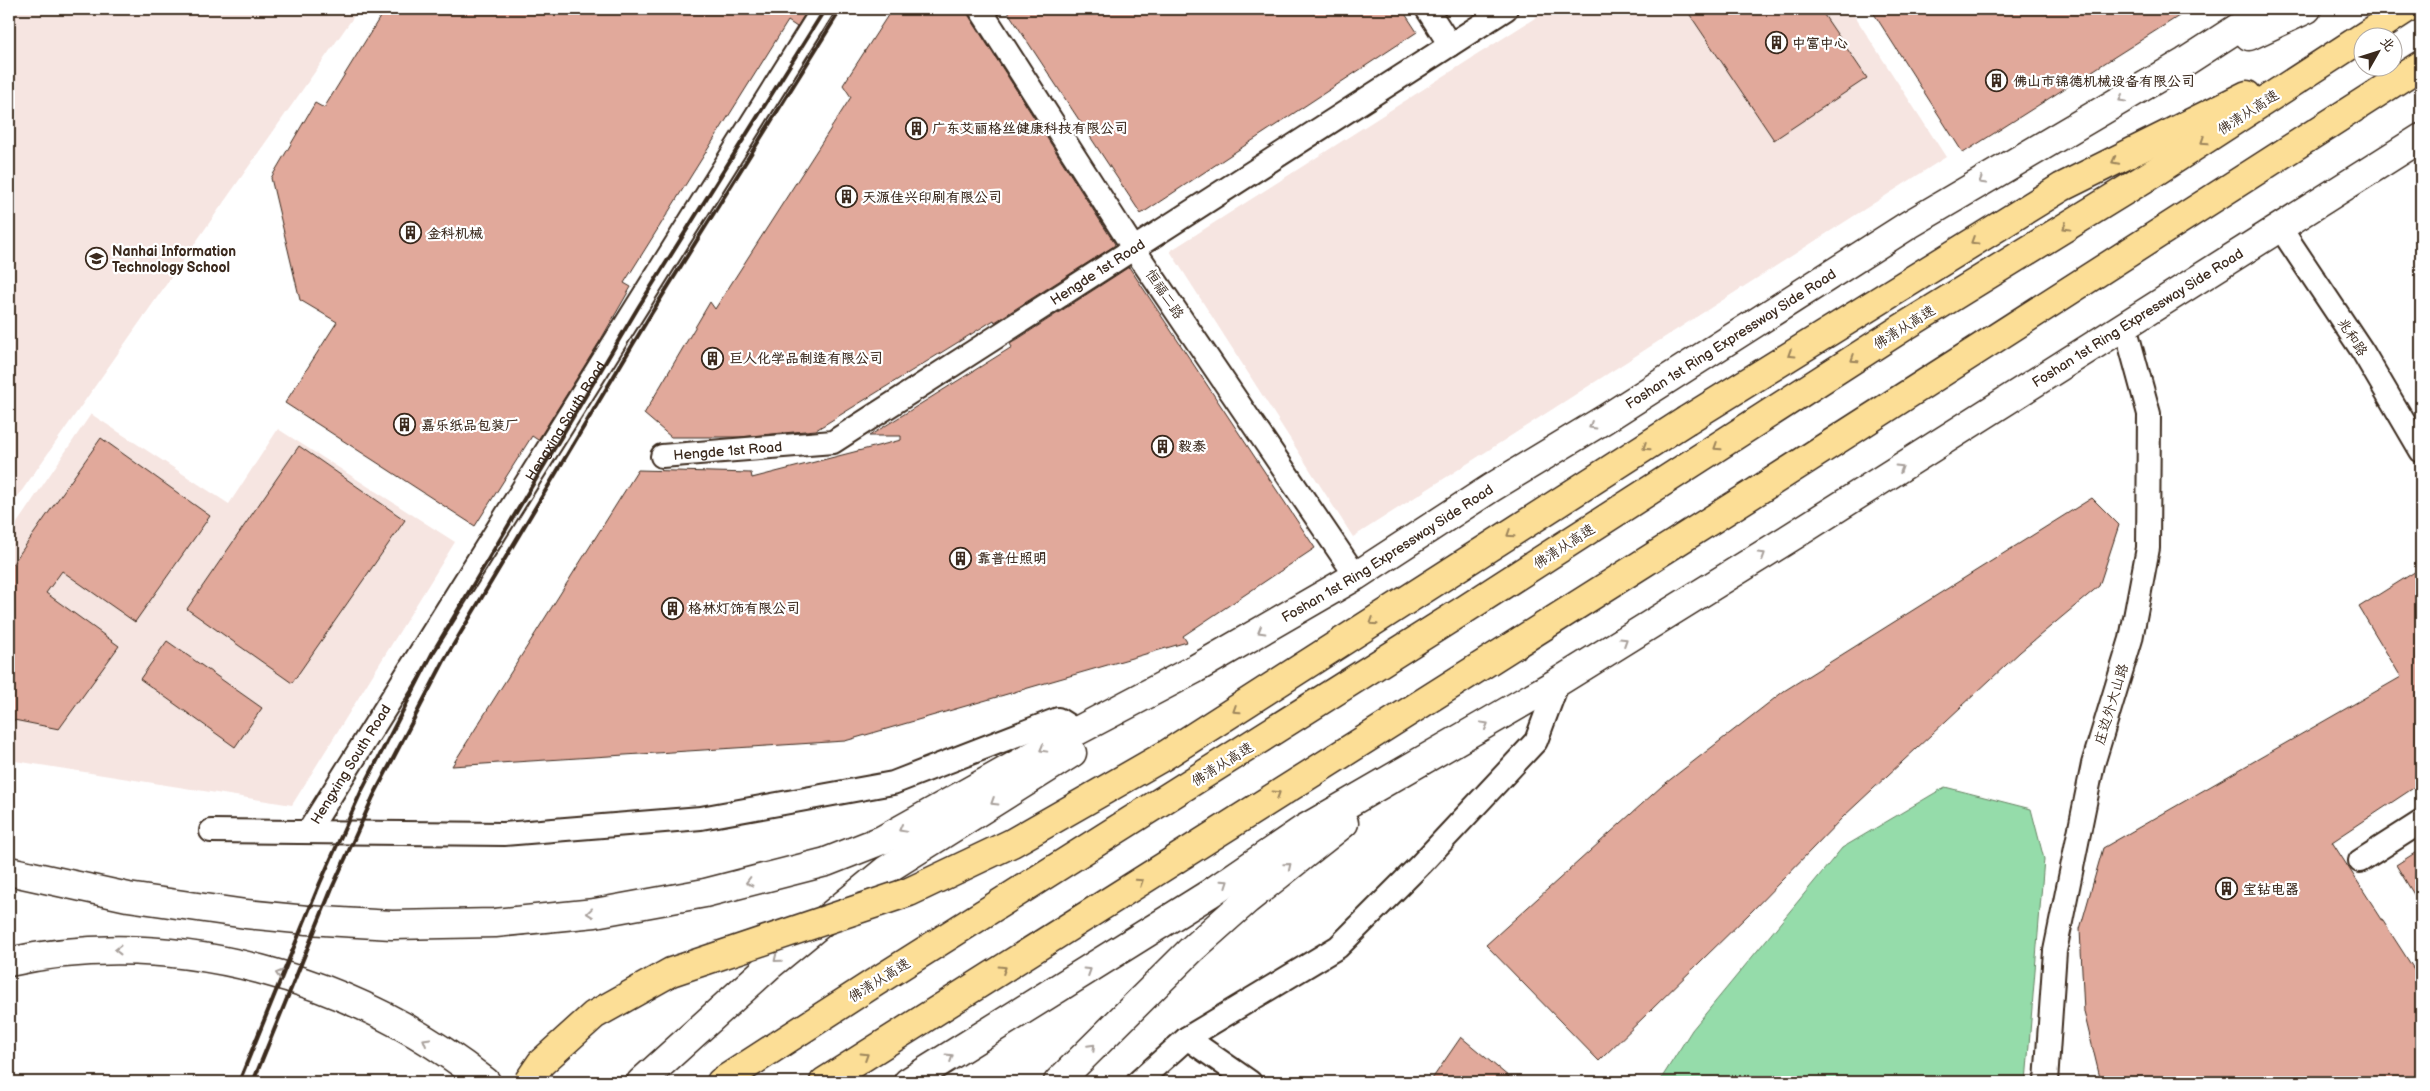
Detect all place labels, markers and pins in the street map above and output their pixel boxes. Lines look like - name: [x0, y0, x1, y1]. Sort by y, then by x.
- building icon: 中富中心: [1764, 31, 1788, 55]
- place label: 中富中心: [1792, 35, 1848, 52]
- building icon: 佛山市锦德机械设备有限公司: [1985, 69, 2009, 93]
- place label: 佛山市锦德机械设备有限公司: [2013, 73, 2195, 90]
- building icon: 广东艾丽格丝健康科技有限公司: [904, 116, 928, 140]
- place label: 广东艾丽格丝健康科技有限公司: [932, 120, 1128, 137]
- building icon: 天源佳兴印刷有限公司: [834, 185, 858, 209]
- place label: 天源佳兴印刷有限公司: [862, 189, 1002, 206]
- building icon: 金科机械: [399, 221, 423, 245]
- place label: 金科机械: [427, 225, 483, 242]
- place label: Nanhai Information Technology School: [112, 243, 236, 276]
- school or university icon: Nanhai Information Technology School: [84, 247, 108, 271]
- building icon: 巨人化学品制造有限公司: [701, 346, 725, 370]
- place label: 巨人化学品制造有限公司: [729, 350, 883, 367]
- building icon: 嘉乐纸品包装厂: [393, 413, 417, 437]
- place label: 嘉乐纸品包装厂: [421, 417, 519, 434]
- building icon: 毅泰: [1150, 434, 1174, 458]
- place label: 毅泰: [1178, 438, 1206, 455]
- building icon: 靠普仕照明: [949, 546, 973, 570]
- place label: 靠普仕照明: [977, 550, 1047, 567]
- building icon: 格林灯饰有限公司: [660, 596, 684, 620]
- place label: 格林灯饰有限公司: [688, 600, 800, 617]
- building icon: 宝钻电器: [2215, 877, 2239, 901]
- place label: 宝钻电器: [2243, 881, 2299, 898]

